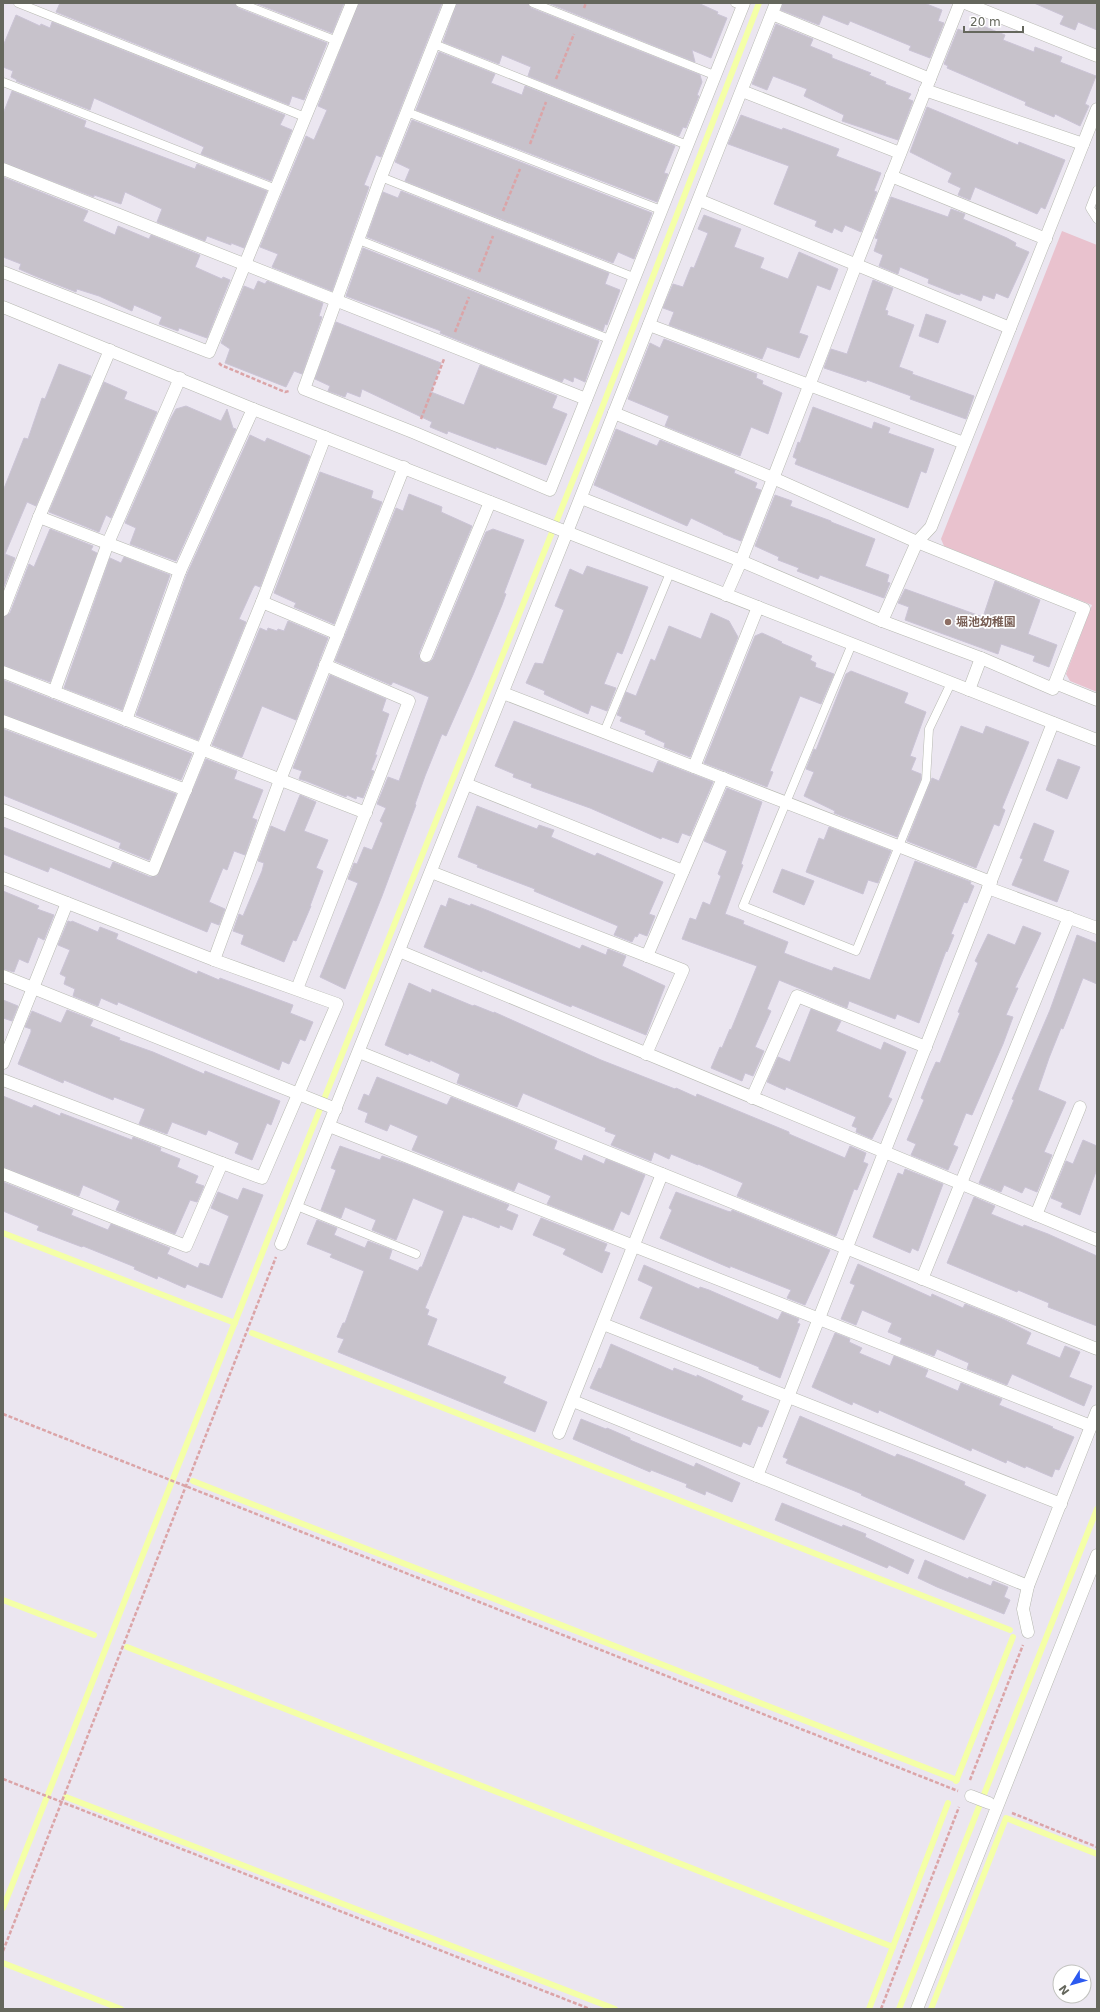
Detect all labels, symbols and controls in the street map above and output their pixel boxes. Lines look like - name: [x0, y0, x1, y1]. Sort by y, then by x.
- scale bar: [964, 8, 1023, 34]
- text: 20 m: [970, 15, 1001, 29]
- place label: 堀池幼稚園: [956, 615, 1016, 629]
- marker: 堀池幼稚園: [943, 617, 953, 627]
- north arrow: [1052, 1964, 1092, 2004]
- text: N: [1056, 1982, 1072, 1997]

